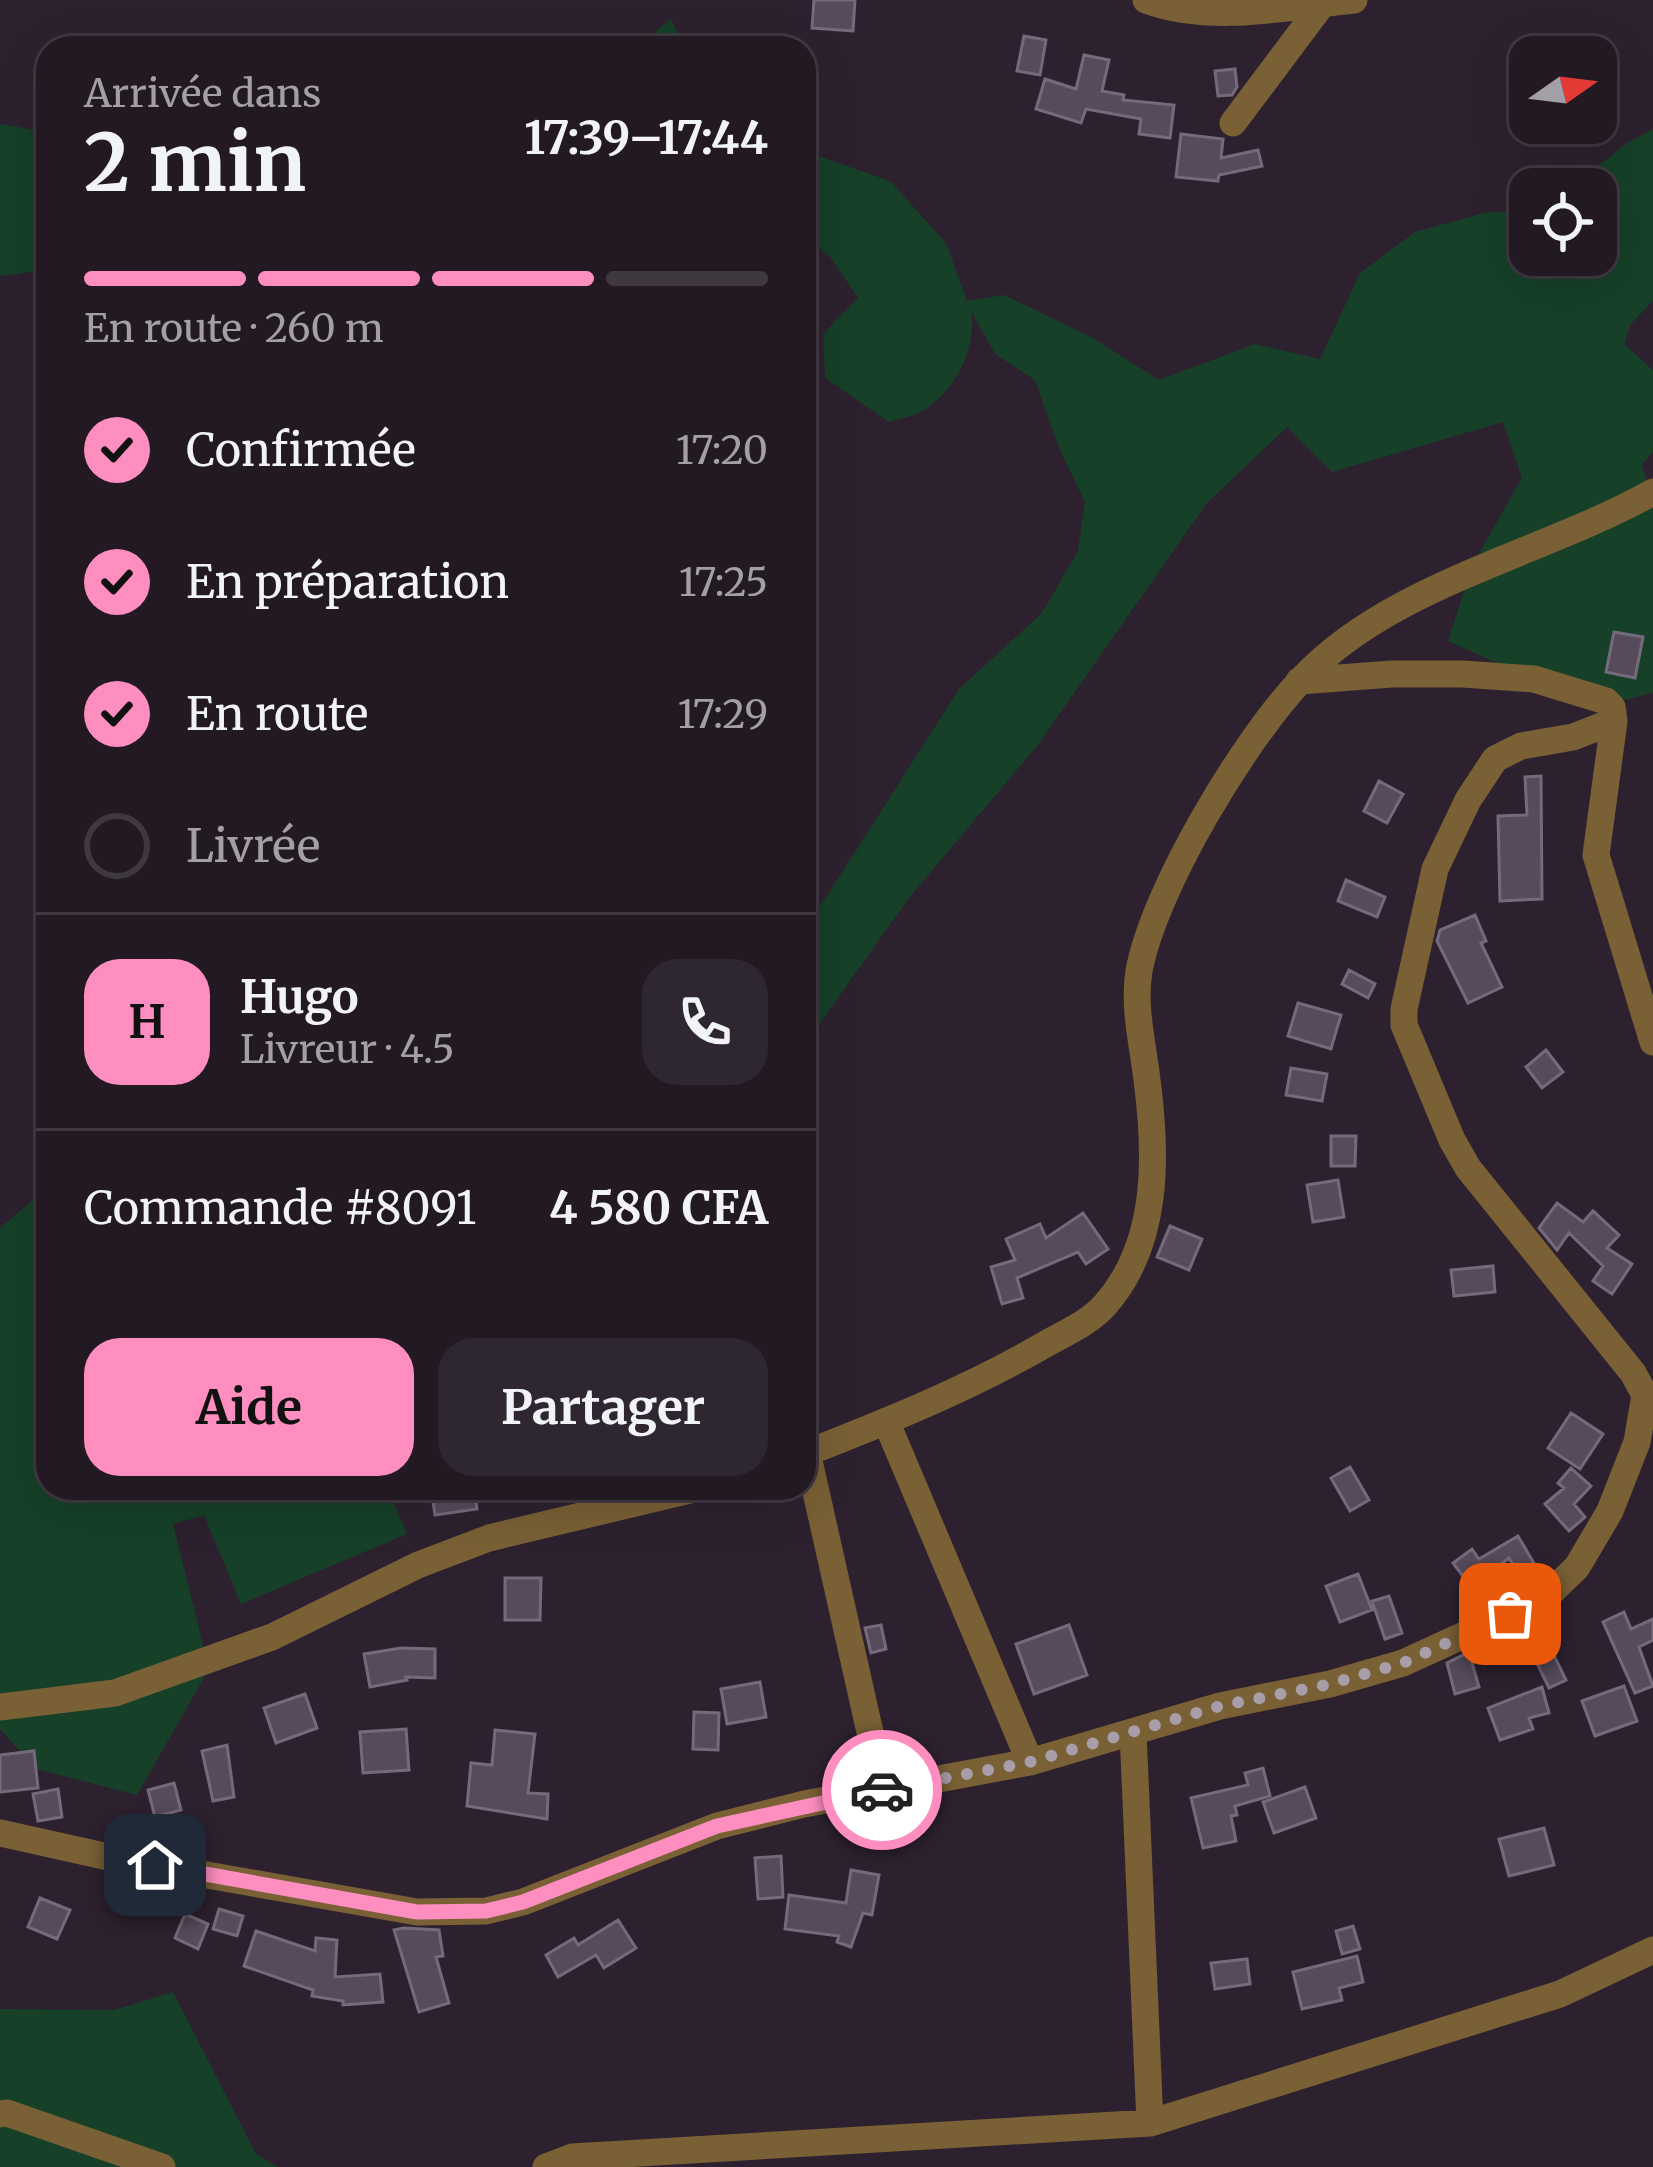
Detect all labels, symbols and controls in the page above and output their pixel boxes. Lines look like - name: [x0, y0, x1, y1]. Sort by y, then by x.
- north arrow: [1509, 36, 1617, 144]
- map controls: [1509, 36, 1617, 276]
- text: Arrivée dans: [84, 69, 321, 118]
- text: 17:39–17:44: [524, 110, 768, 166]
- text: 2 min: [84, 114, 306, 212]
- button: locate: [1509, 168, 1617, 276]
- text: En route · 260 m: [84, 304, 384, 353]
- icon: check: [84, 417, 150, 483]
- text: Confirmée: [186, 422, 416, 478]
- text: 17:20: [676, 426, 768, 475]
- icon: check: [84, 549, 150, 615]
- text: En préparation: [186, 554, 509, 610]
- text: 17:25: [679, 558, 768, 607]
- icon: check: [84, 681, 150, 747]
- text: En route: [186, 686, 368, 742]
- text: 17:29: [677, 690, 768, 739]
- text: Livrée: [186, 818, 320, 874]
- button: phone: [642, 959, 768, 1085]
- text: Hugo: [240, 969, 359, 1025]
- text: H: [128, 994, 166, 1050]
- text: Livreur · 4.5: [240, 1025, 455, 1074]
- text: Commande #8091: [84, 1180, 476, 1236]
- text: 4 580 CFA: [549, 1180, 768, 1236]
- button: Aide: [84, 1338, 414, 1476]
- button: Partager: [438, 1338, 768, 1476]
- pin: [1459, 1563, 1561, 1665]
- icon: bag: [1477, 1581, 1543, 1647]
- courier: [822, 1730, 942, 1850]
- icon: car: [849, 1757, 915, 1823]
- pin: [104, 1814, 206, 1916]
- icon: home: [122, 1832, 188, 1898]

